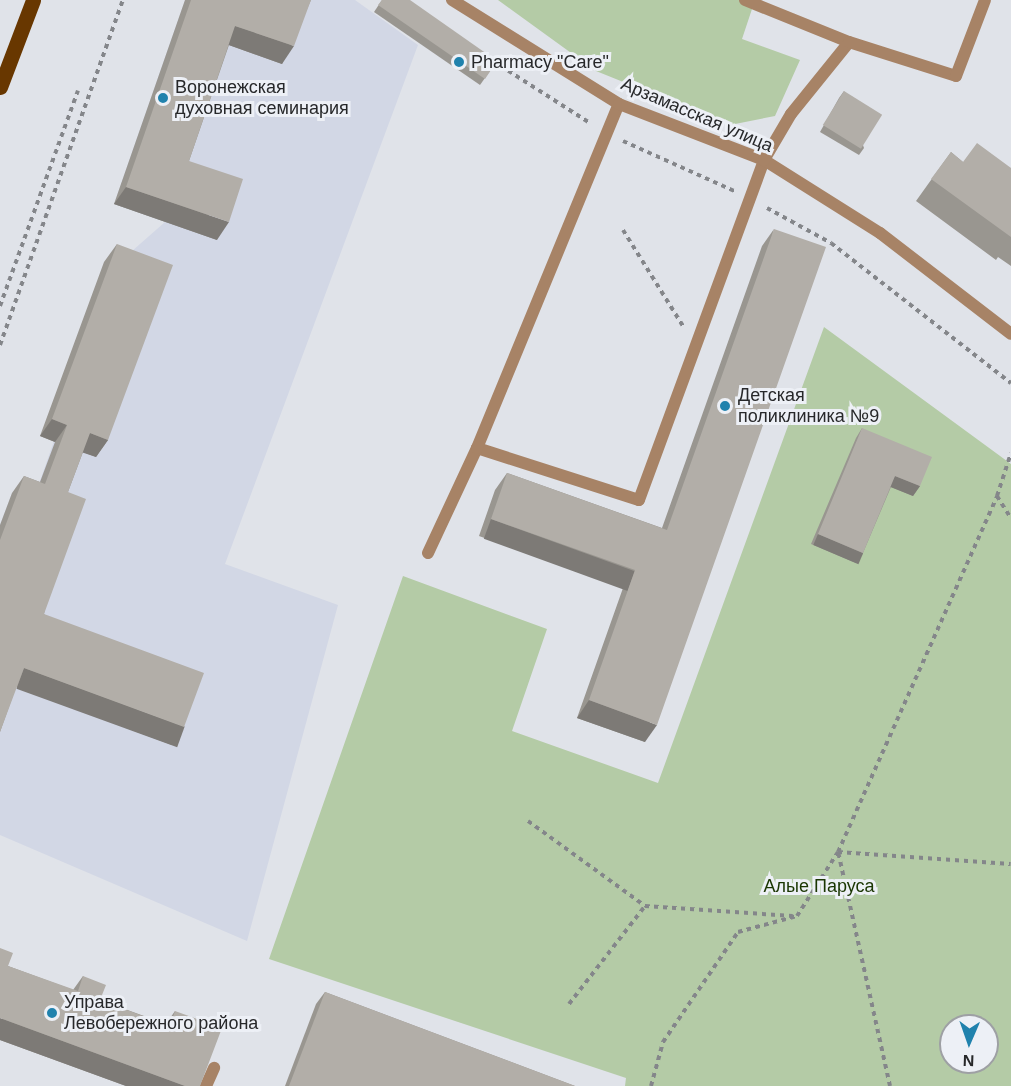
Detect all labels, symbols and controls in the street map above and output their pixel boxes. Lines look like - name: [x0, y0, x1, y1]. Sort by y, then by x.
- place label: Pharmacy "Care": [471, 51, 609, 73]
- marker: Pharmacy "Care": [452, 55, 466, 69]
- street label: Арзамасская улица: [618, 73, 776, 157]
- place label: Воронежская духовная семинария: [175, 77, 349, 119]
- marker: Воронежская духовная семинария: [156, 91, 170, 105]
- place label: Детская поликлиника №9: [738, 385, 879, 428]
- marker: Детская поликлиника №9: [716, 397, 734, 415]
- park label: Алые Паруса: [763, 875, 875, 897]
- place label: Управа Левобережного района: [64, 992, 258, 1034]
- marker: Управа Левобережного района: [45, 1006, 59, 1020]
- north arrow: [939, 1014, 999, 1074]
- text: N: [962, 1052, 974, 1069]

